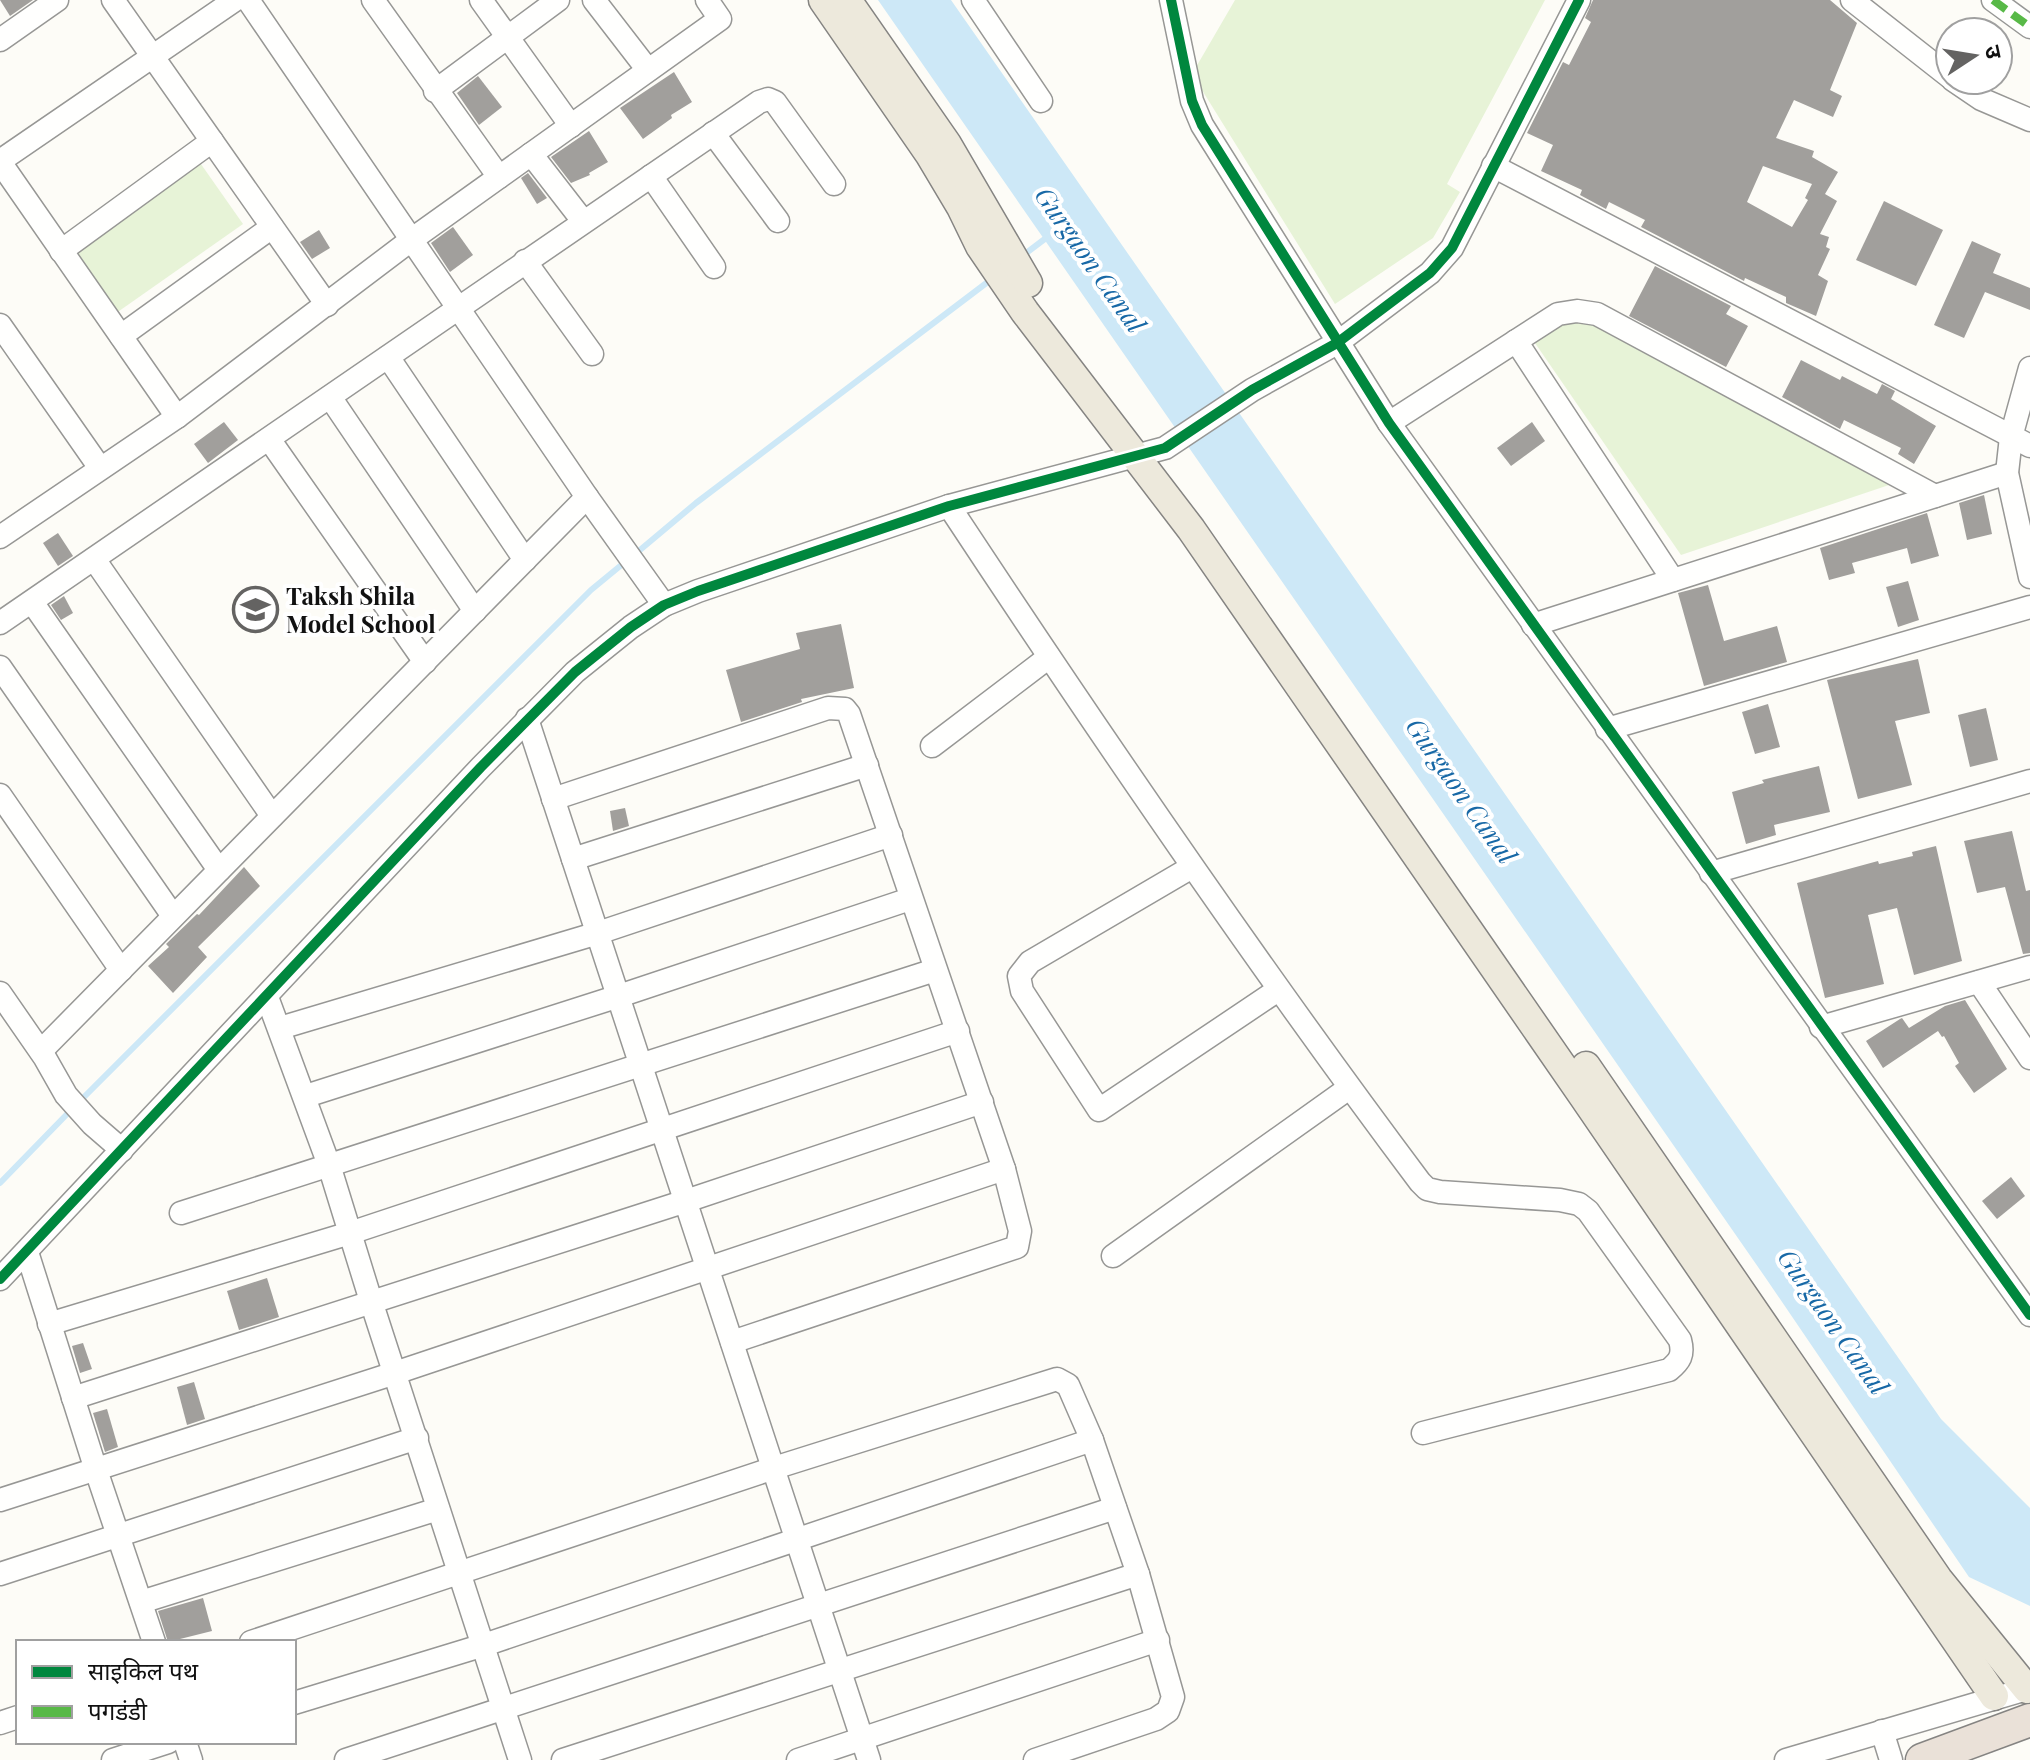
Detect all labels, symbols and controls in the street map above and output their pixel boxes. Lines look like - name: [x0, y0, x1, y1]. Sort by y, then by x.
- north arrow: [1934, 16, 2014, 96]
- text: उ: [1979, 42, 2011, 62]
- water label: Gurgaon Canal: [1028, 179, 1155, 340]
- place label: Taksh Shila Model School: [286, 579, 436, 639]
- school or university icon: Taksh Shila Model School: [231, 585, 279, 633]
- water label: Gurgaon Canal: [1399, 710, 1526, 871]
- water label: Gurgaon Canal: [1771, 1241, 1898, 1402]
- legend: [16, 1640, 296, 1744]
- text: साइकिल पथ: [88, 1654, 199, 1686]
- text: पगडंडी: [88, 1694, 148, 1726]

